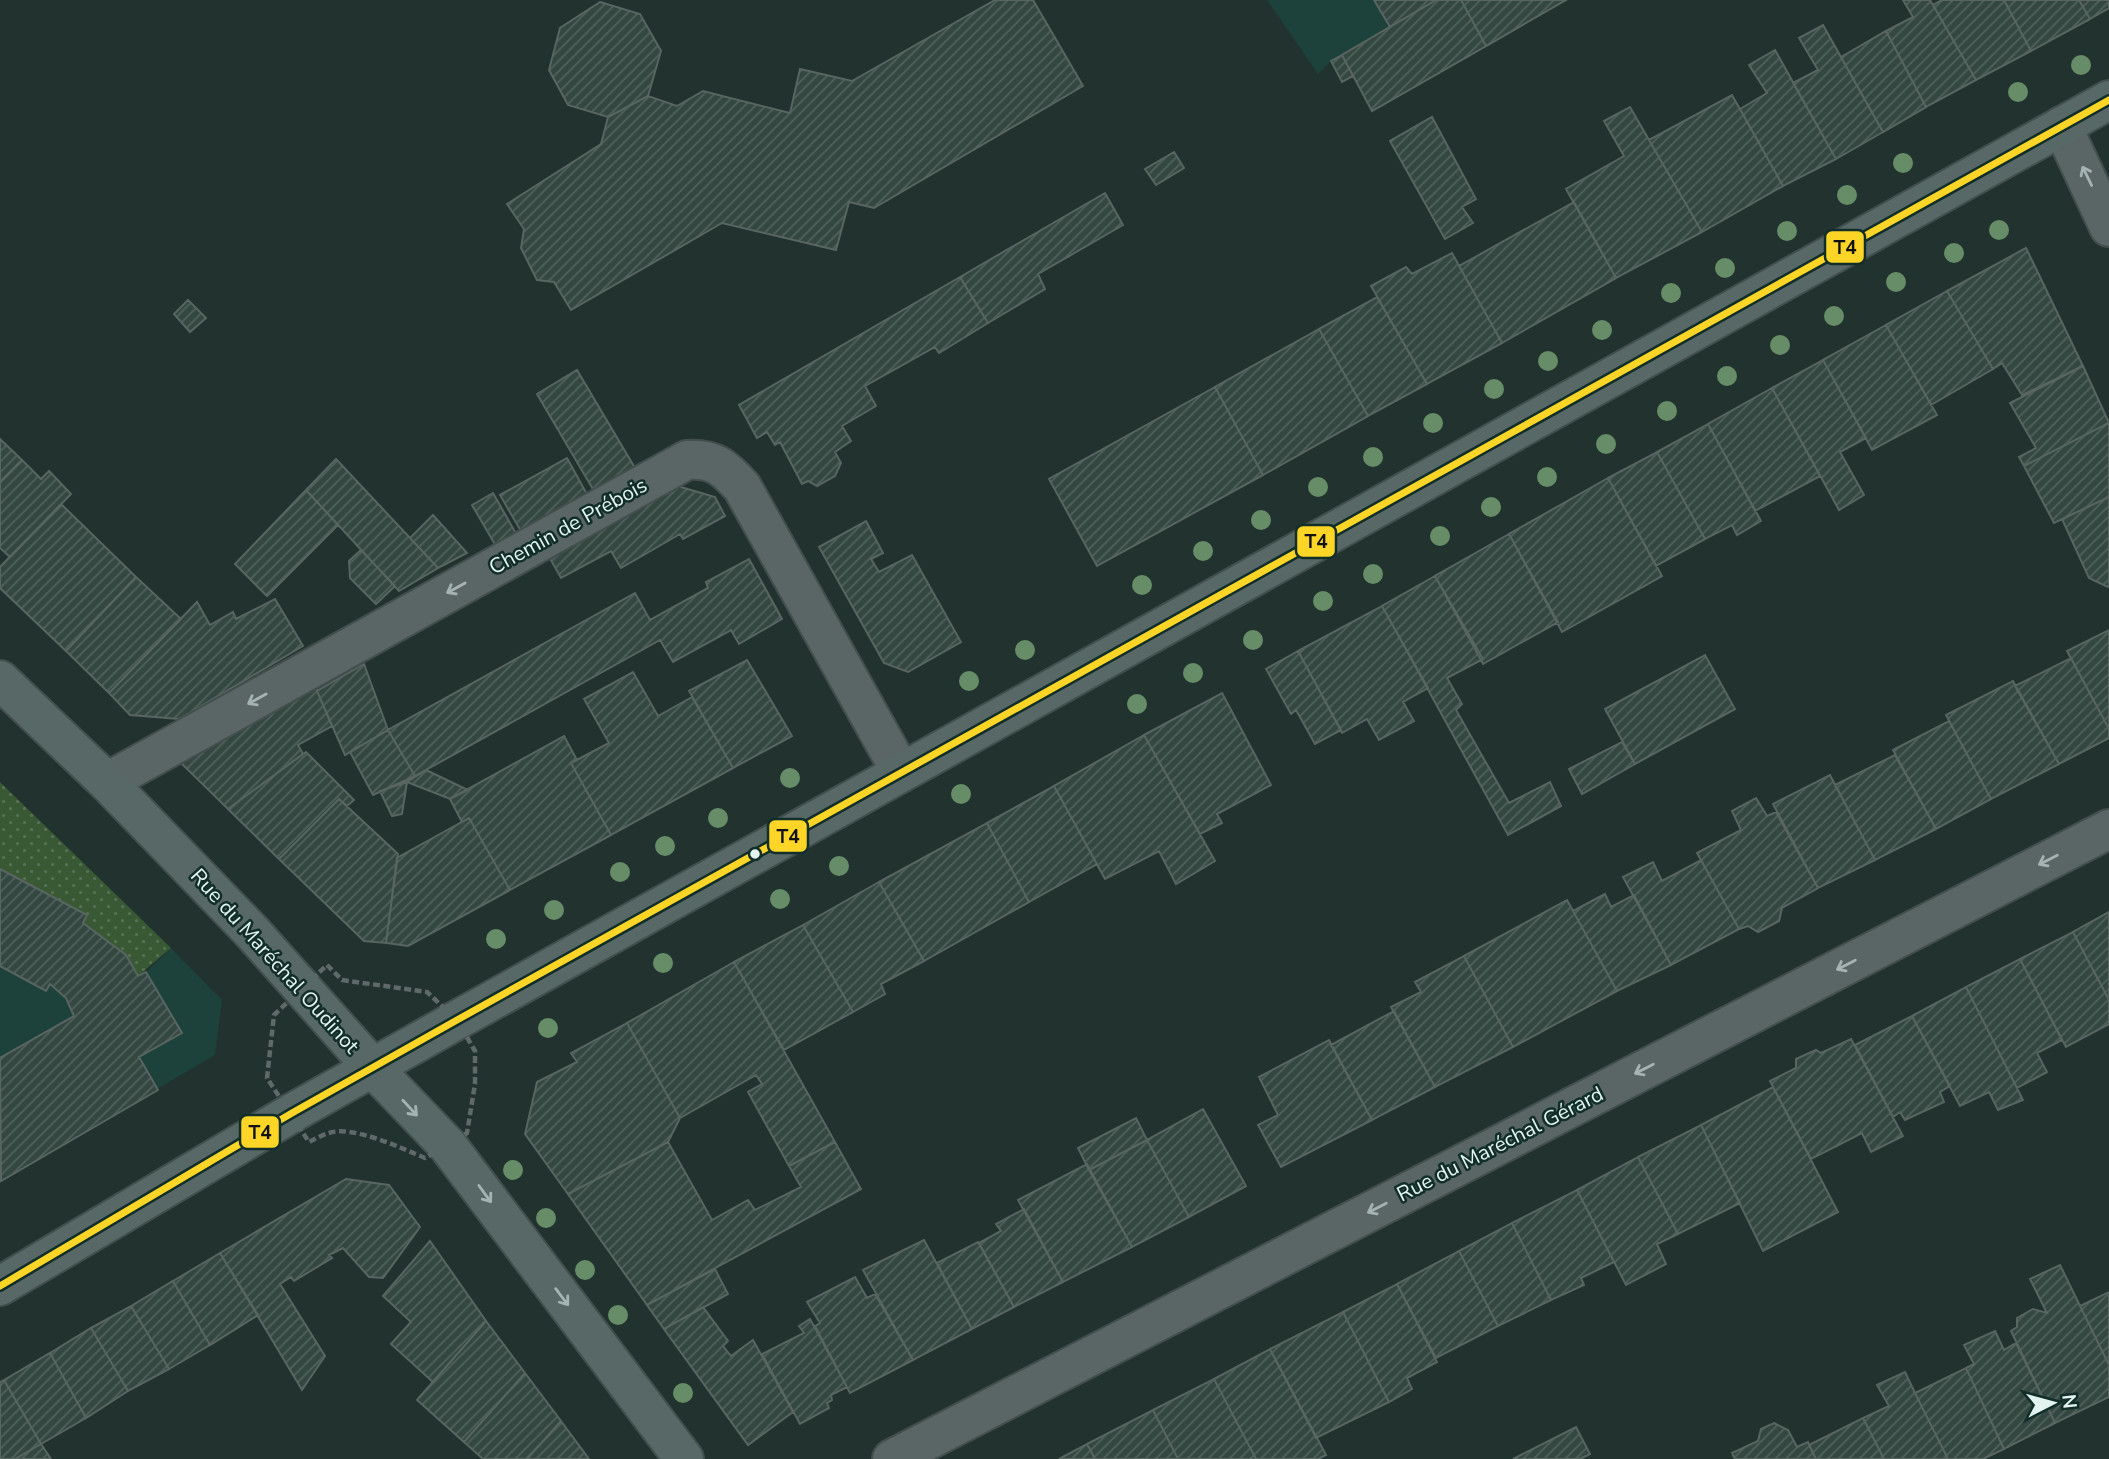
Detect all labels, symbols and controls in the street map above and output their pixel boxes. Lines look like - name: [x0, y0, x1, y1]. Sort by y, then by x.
- one-way arrow: [2079, 166, 2093, 187]
- line badge: T4: [1825, 230, 1865, 264]
- text: T4: [1833, 235, 1857, 261]
- street label: Chemin de Prébois: [484, 471, 652, 581]
- line badge: T4: [1296, 525, 1336, 558]
- text: T4: [1304, 529, 1328, 555]
- one-way arrow: [446, 582, 467, 595]
- one-way arrow: [247, 692, 268, 706]
- line badge: T4: [768, 819, 808, 853]
- text: T4: [776, 824, 800, 850]
- unlabelled marker: [748, 847, 762, 861]
- one-way arrow: [2039, 854, 2059, 868]
- street label: Rue du Maréchal Oudinot: [184, 863, 366, 1060]
- one-way arrow: [1836, 959, 1857, 972]
- one-way arrow: [1634, 1063, 1655, 1077]
- street label: Rue du Maréchal Gérard: [1392, 1080, 1608, 1208]
- one-way arrow: [401, 1099, 418, 1116]
- line badge: T4: [240, 1115, 280, 1149]
- text: T4: [248, 1120, 272, 1146]
- one-way arrow: [478, 1184, 492, 1203]
- one-way arrow: [1367, 1201, 1388, 1215]
- one-way arrow: [554, 1288, 569, 1307]
- north arrow: [2018, 1368, 2088, 1438]
- text: N: [2055, 1393, 2083, 1410]

